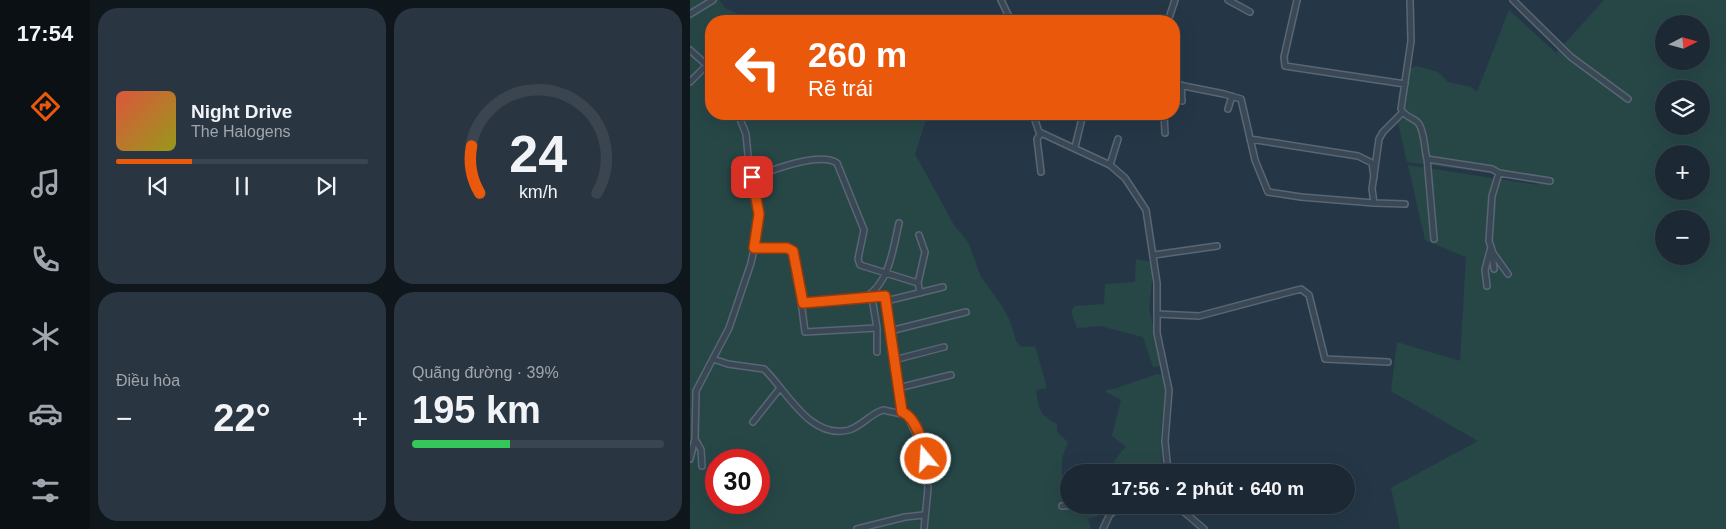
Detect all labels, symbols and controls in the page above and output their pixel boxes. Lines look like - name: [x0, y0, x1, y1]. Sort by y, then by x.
- north arrow: [1655, 15, 1710, 70]
- map controls: [1655, 15, 1710, 265]
- text: 17:54: [17, 21, 73, 46]
- icon: left: [725, 35, 790, 100]
- text: 260 m: [808, 35, 907, 74]
- text: Rẽ trái: [808, 76, 873, 101]
- button: layers: [1655, 80, 1710, 135]
- icon: directions: [28, 89, 63, 124]
- text: Night Drive: [191, 101, 292, 122]
- text: The Halogens: [191, 123, 291, 140]
- text: 24: [509, 125, 567, 183]
- button: +: [1655, 145, 1710, 200]
- pin: [731, 156, 773, 198]
- icon: arrive: [738, 163, 766, 191]
- icon: music: [28, 166, 63, 201]
- icon: previous: [144, 172, 172, 200]
- icon: pause: [228, 172, 256, 200]
- icon: next: [312, 172, 340, 200]
- text: km/h: [519, 182, 557, 202]
- button: −: [1655, 210, 1710, 265]
- icon: phone: [28, 242, 63, 277]
- icon: climate: [28, 319, 63, 354]
- text: Quãng đường · 39%: [412, 364, 559, 381]
- text: Điều hòa: [116, 372, 180, 389]
- text: 195 km: [412, 389, 541, 431]
- icon: car: [28, 396, 63, 431]
- text: 22°: [213, 397, 271, 439]
- text: −: [116, 403, 132, 434]
- text: +: [352, 403, 368, 434]
- position arrow: [899, 432, 951, 484]
- speed limit sign: 30: [705, 449, 770, 514]
- icon: filters: [28, 473, 63, 508]
- text: 17:56 · 2 phút · 640 m: [1111, 478, 1304, 499]

